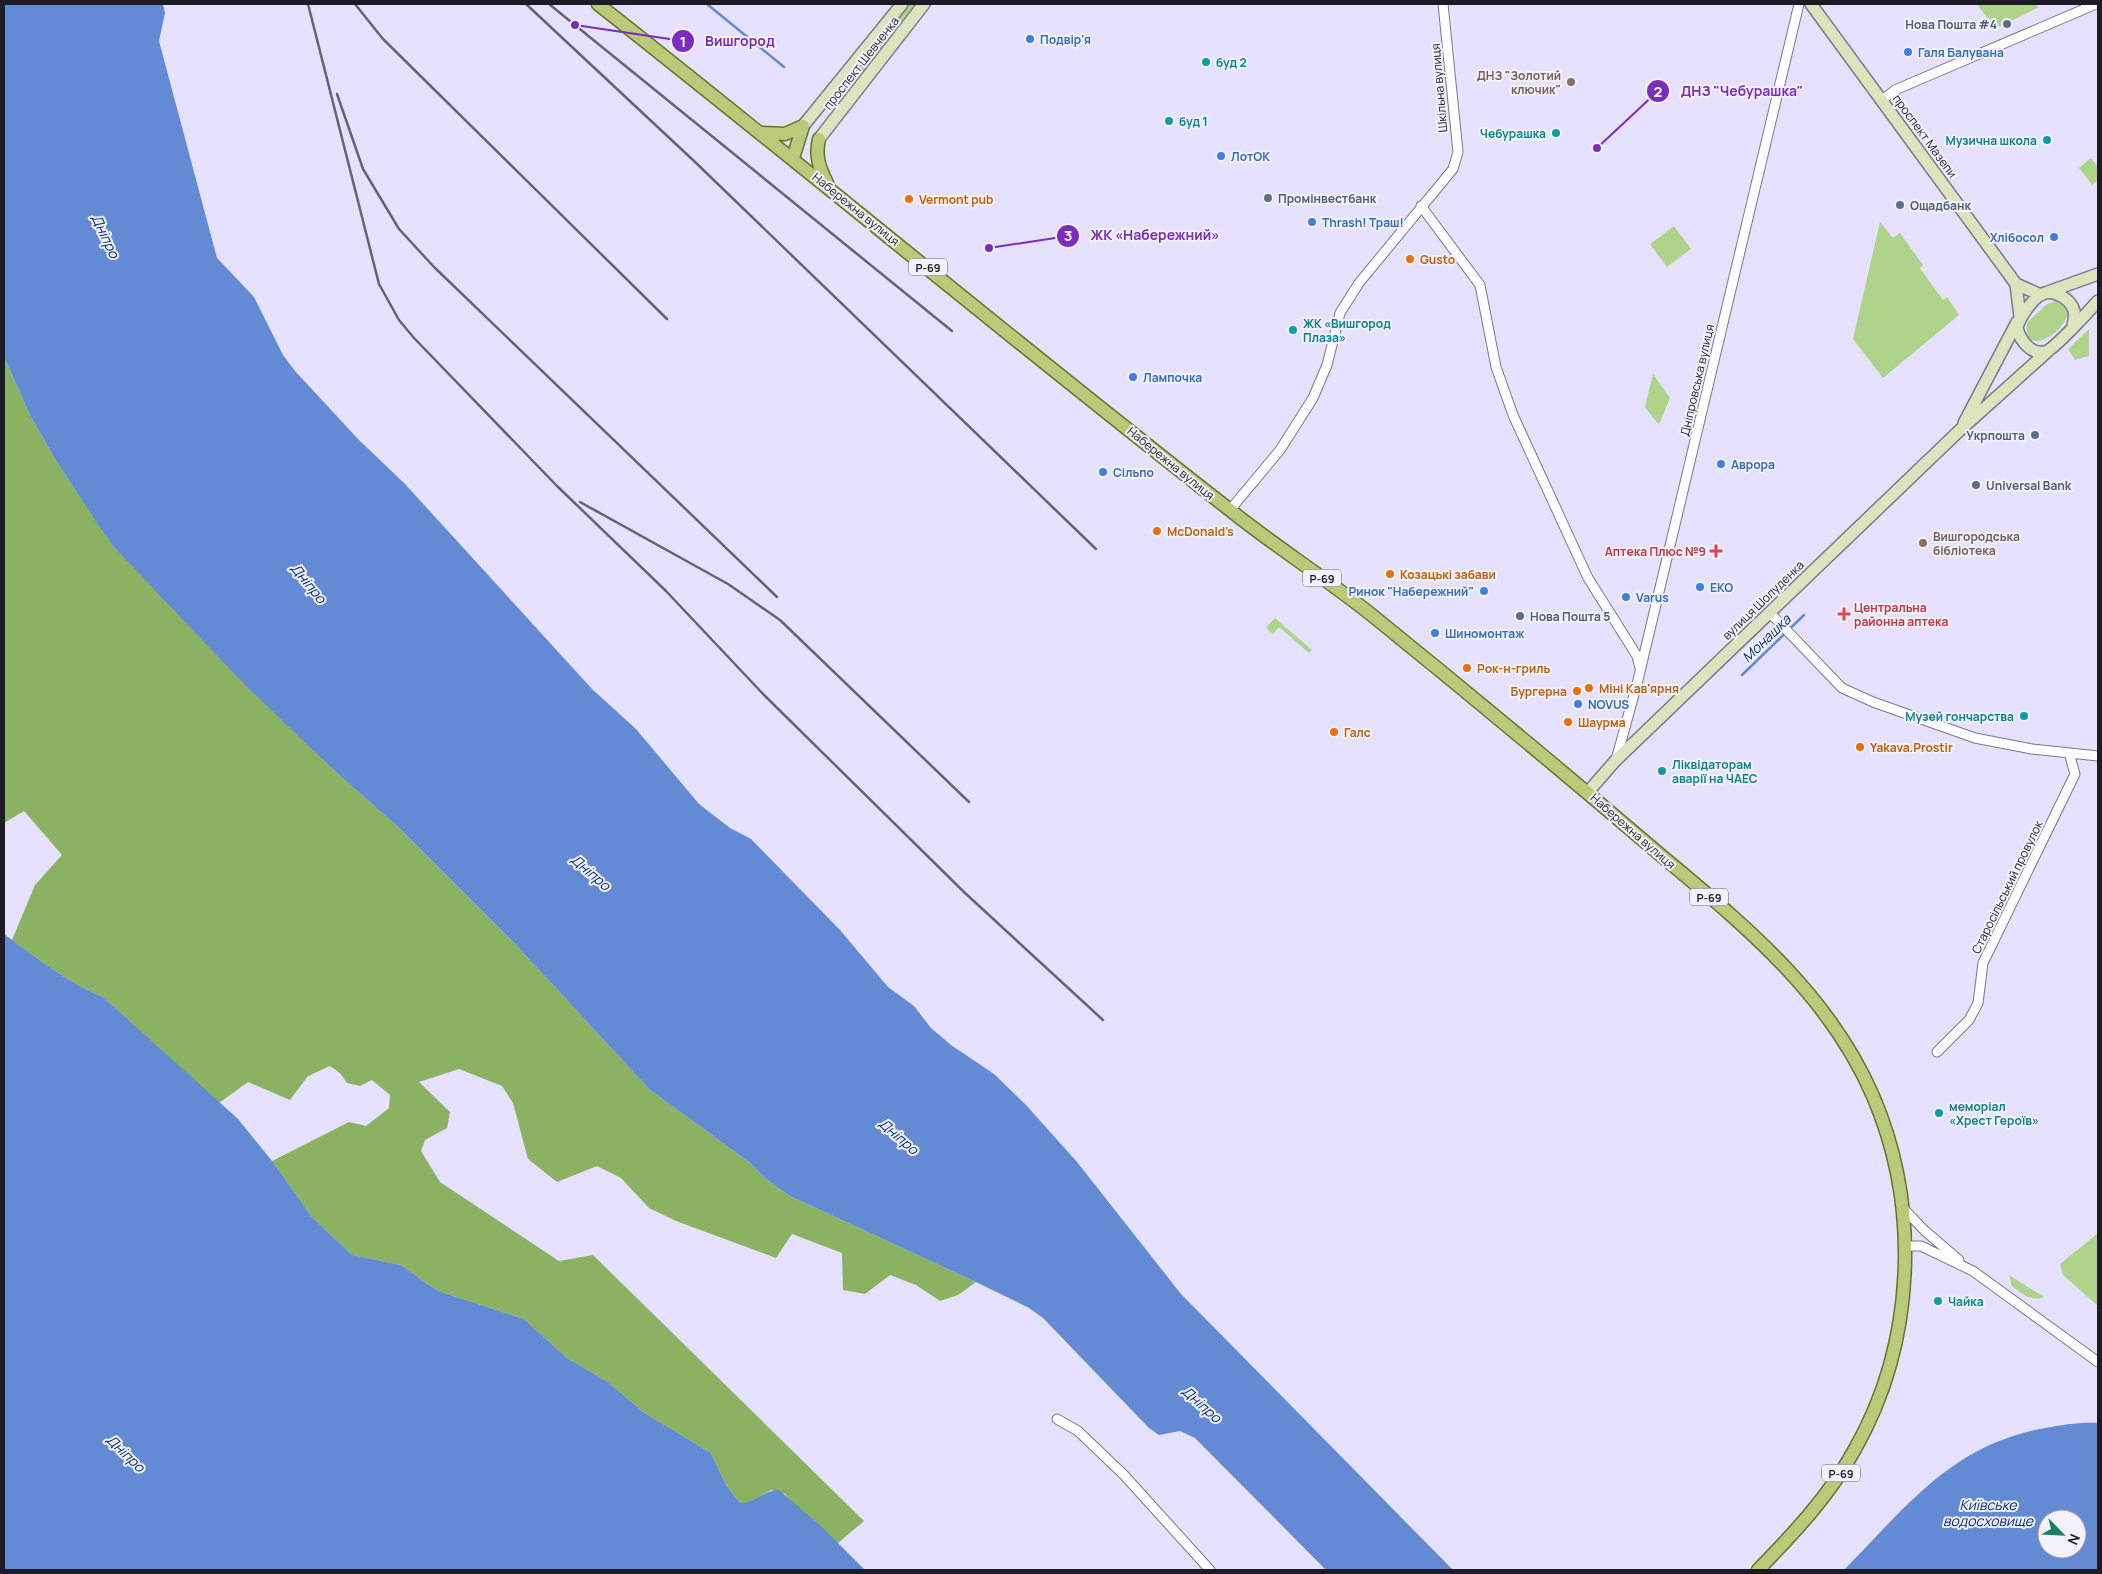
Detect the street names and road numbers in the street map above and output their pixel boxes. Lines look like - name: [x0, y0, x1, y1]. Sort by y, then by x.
- street label: проспект Шевченка: [819, 13, 903, 113]
- street label: Шкільна вулиця: [1427, 43, 1451, 133]
- street label: проспект Мазепи: [1889, 91, 1961, 181]
- street label: Набережна вулиця: [809, 169, 903, 249]
- road number: Р-69: [909, 258, 947, 276]
- street label: Дніпровська вулиця: [1676, 322, 1718, 438]
- street label: Набережна вулиця: [1124, 423, 1218, 503]
- street label: вулиця Шолуденка: [1718, 557, 1808, 643]
- road number: Р-69: [1303, 570, 1341, 586]
- street label: Набережна вулиця: [1587, 789, 1679, 873]
- street label: Старосільський провулок: [1967, 817, 2047, 957]
- road number: Р-69: [1690, 889, 1728, 906]
- road number: Р-69: [1822, 1465, 1860, 1482]

